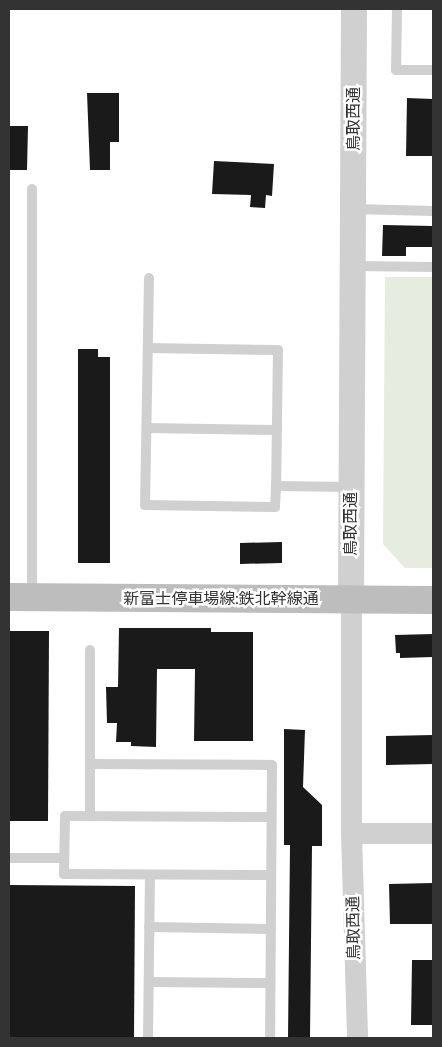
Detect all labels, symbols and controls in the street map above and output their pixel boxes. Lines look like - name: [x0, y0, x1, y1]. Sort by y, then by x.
- street label: 鳥取西通: [344, 87, 364, 151]
- street label: 鳥取西通: [341, 492, 361, 556]
- street label: 新富士停車場線:鉄北幹線通: [123, 589, 319, 609]
- street label: 鳥取西通: [344, 896, 364, 960]

